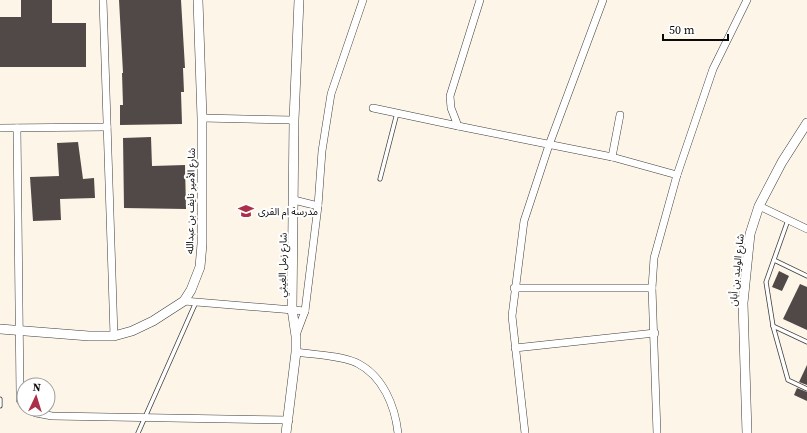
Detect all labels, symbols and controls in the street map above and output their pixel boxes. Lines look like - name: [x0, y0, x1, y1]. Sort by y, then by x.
- scale bar: [663, 16, 728, 42]
- text: 50 m: [669, 22, 695, 38]
- street label: شارع الأمير نايف بن عبدالله: [183, 148, 199, 254]
- school or university icon: مدرسة ام القرى: [237, 202, 255, 220]
- place label: مدرسة ام القرى: [258, 205, 318, 220]
- street label: شارع زمل الغيثي: [275, 232, 291, 298]
- street label: شارع الوليد بن أبان: [726, 233, 748, 307]
- north arrow: [16, 377, 56, 417]
- text: N: [32, 380, 41, 395]

